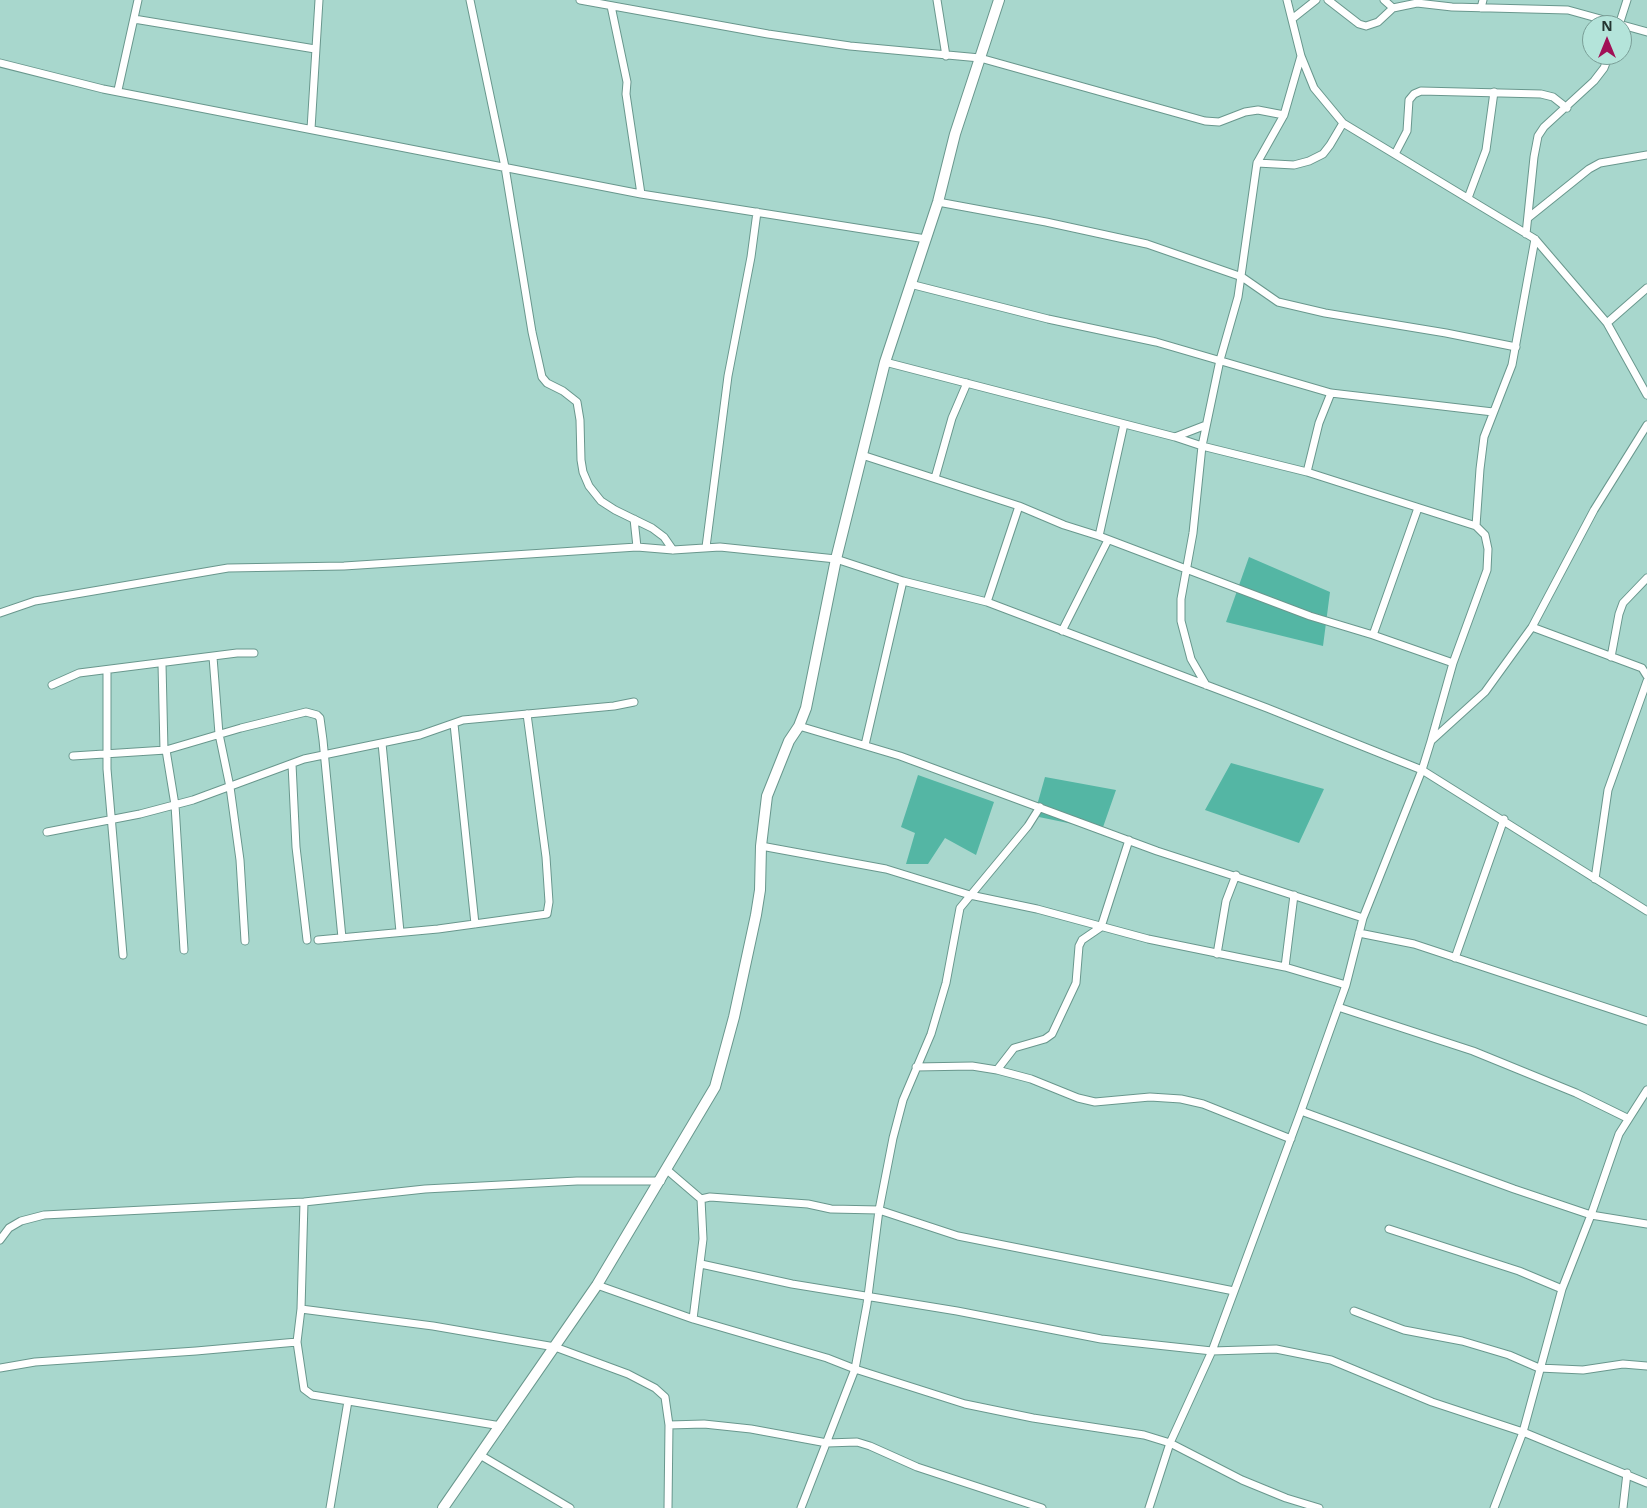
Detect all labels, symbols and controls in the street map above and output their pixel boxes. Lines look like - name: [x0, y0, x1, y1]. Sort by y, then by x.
- north arrow: [1582, 15, 1632, 65]
- text: N: [1601, 16, 1613, 35]

